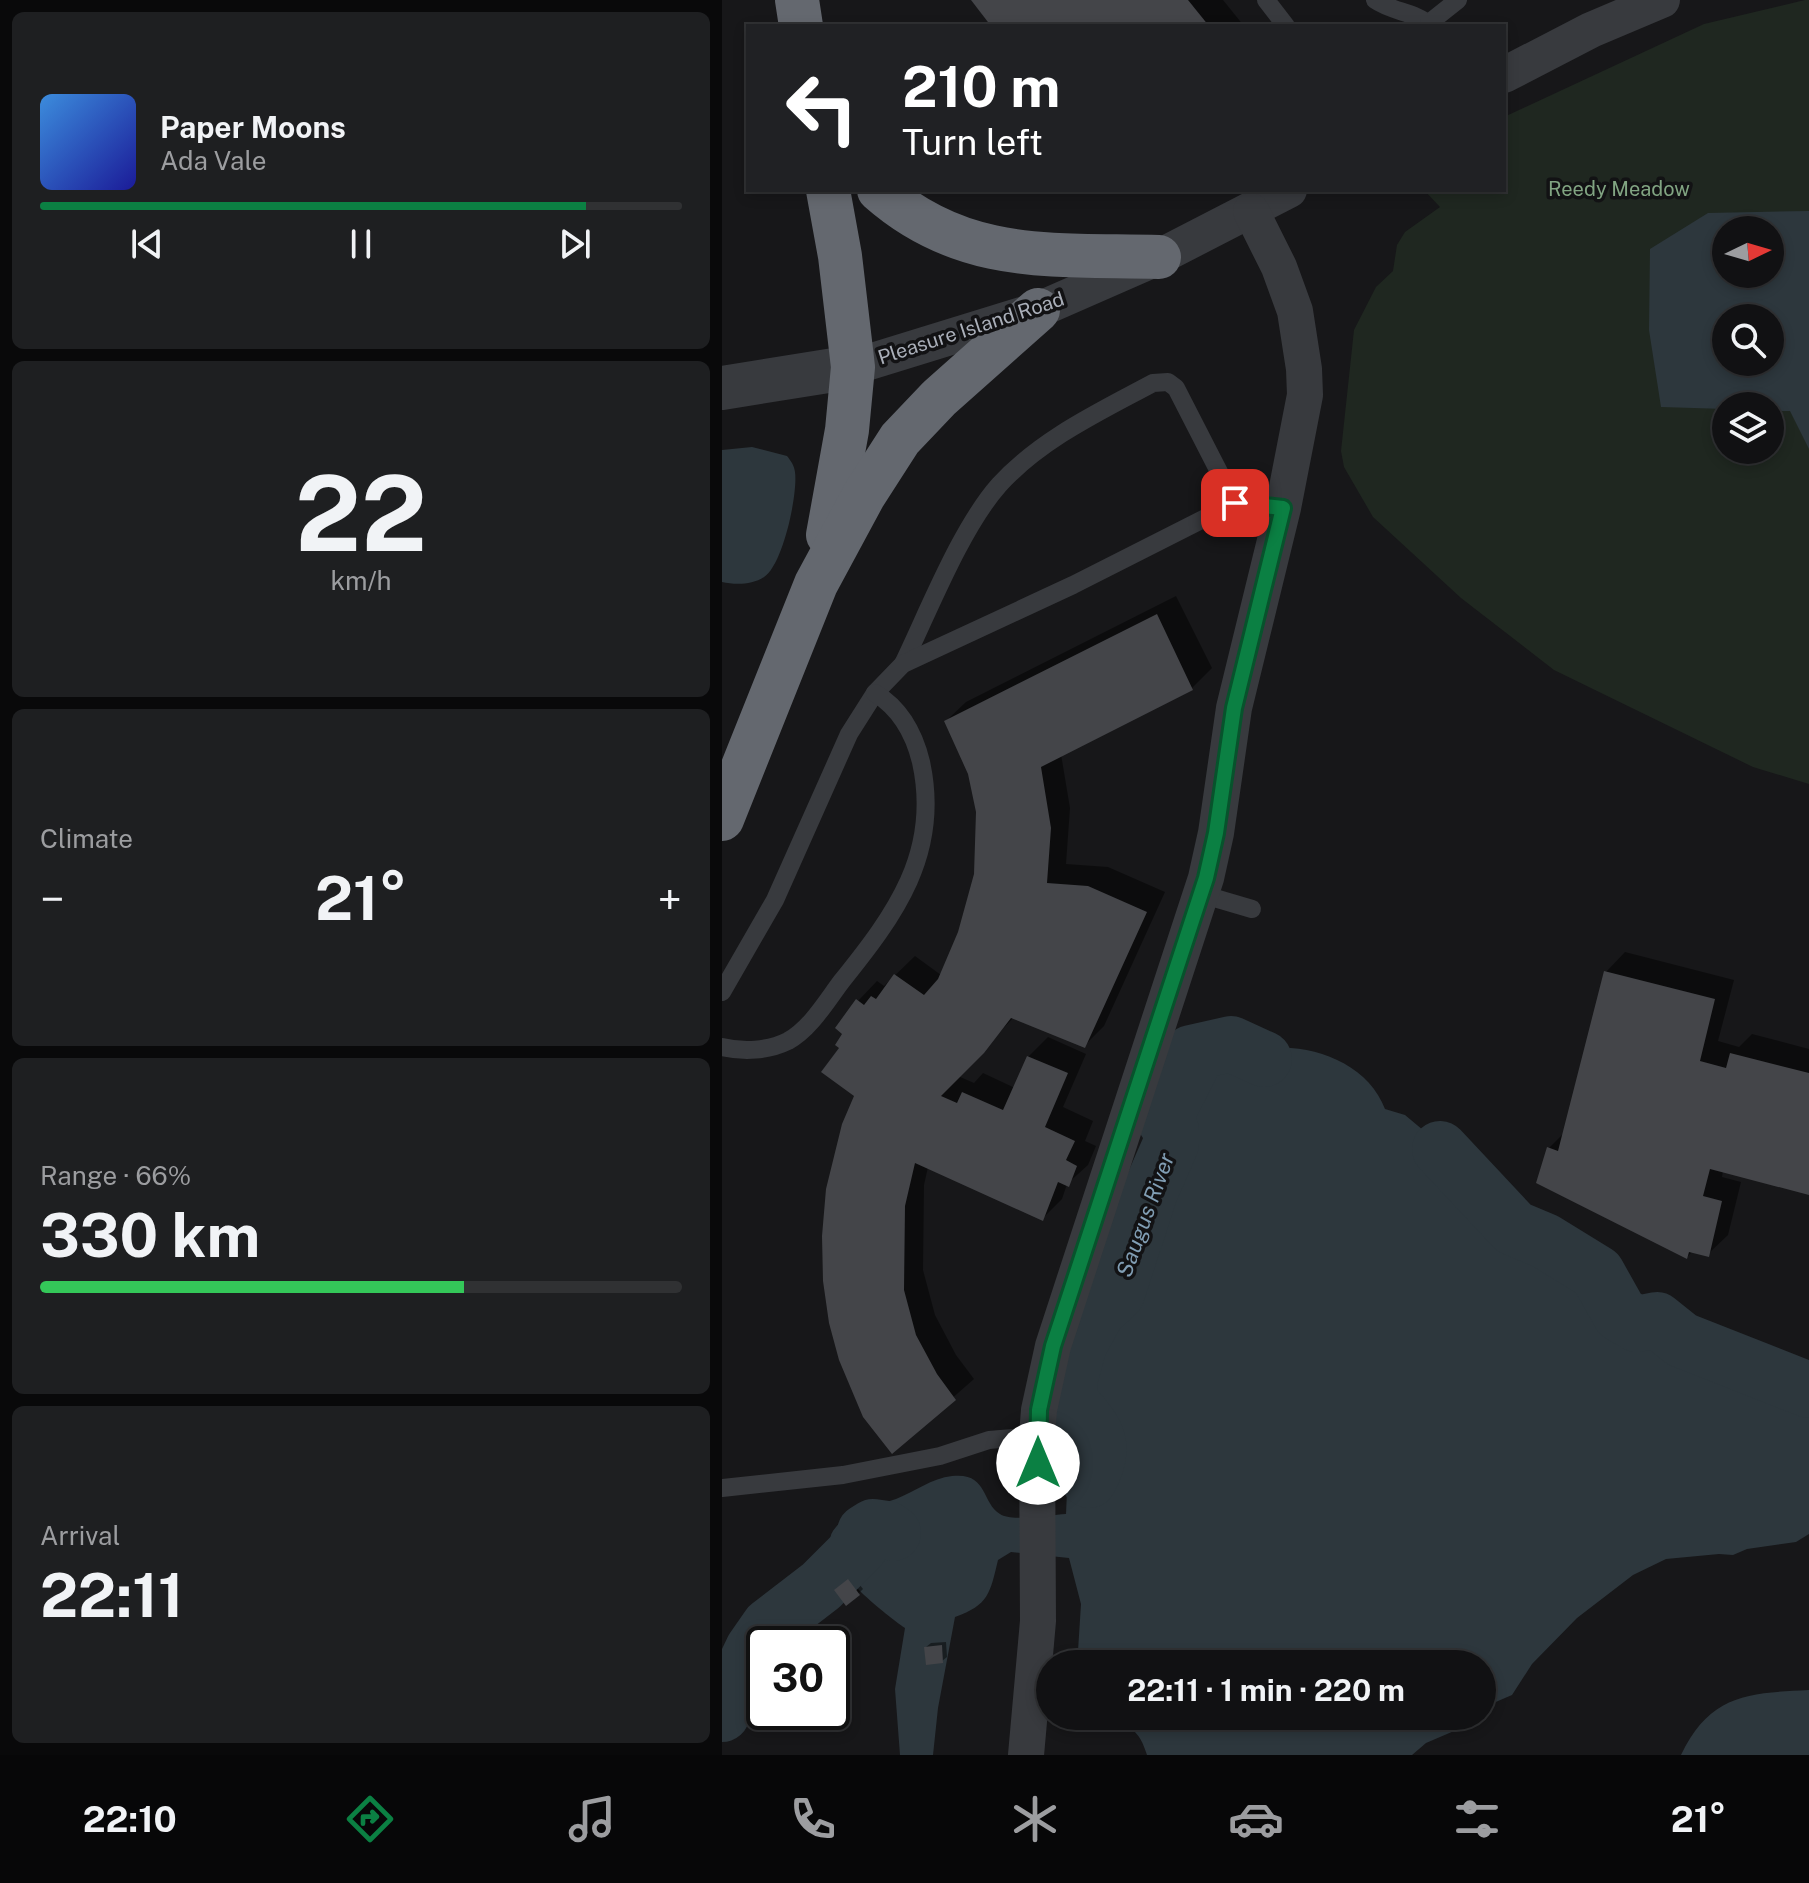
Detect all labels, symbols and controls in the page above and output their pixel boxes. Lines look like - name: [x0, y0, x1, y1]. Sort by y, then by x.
- text: 210 m: [902, 54, 1060, 120]
- icon: left: [770, 56, 874, 160]
- text: Paper Moons: [160, 109, 346, 145]
- text: Turn left: [902, 121, 1043, 163]
- text: Ada Vale: [160, 145, 266, 176]
- park label: Reedy Meadow: [1548, 177, 1690, 201]
- north arrow: [1712, 216, 1784, 288]
- map controls: [1712, 216, 1784, 464]
- icon: previous: [125, 222, 169, 266]
- icon: pause: [339, 222, 383, 266]
- icon: next: [553, 222, 597, 266]
- street label: Pleasure Island Road: [875, 287, 1067, 369]
- button: search: [1712, 304, 1784, 376]
- button: layers: [1712, 392, 1784, 464]
- text: 22: [295, 452, 427, 574]
- pin: [1201, 469, 1269, 537]
- icon: arrive: [1213, 481, 1257, 525]
- text: km/h: [330, 565, 392, 596]
- text: Climate: [40, 823, 133, 854]
- text: 21°: [315, 863, 407, 934]
- text: −: [40, 873, 64, 925]
- text: +: [658, 873, 682, 925]
- water label: Saugus River: [1111, 1149, 1180, 1280]
- text: Range · 66%: [40, 1160, 191, 1191]
- text: 330 km: [40, 1200, 260, 1271]
- position arrow: [996, 1421, 1080, 1505]
- text: Arrival: [40, 1520, 120, 1551]
- text: 22:11: [40, 1560, 184, 1631]
- speed limit sign: 30: [746, 1626, 850, 1730]
- text: 22:11 · 1 min · 220 m: [1127, 1672, 1405, 1708]
- icon: directions: [342, 1791, 398, 1847]
- icon: music: [564, 1791, 620, 1847]
- icon: phone: [785, 1791, 841, 1847]
- icon: climate: [1007, 1791, 1063, 1847]
- icon: car: [1228, 1791, 1284, 1847]
- icon: filters: [1449, 1791, 1505, 1847]
- text: 22:10: [83, 1798, 177, 1840]
- text: 21°: [1671, 1798, 1726, 1840]

